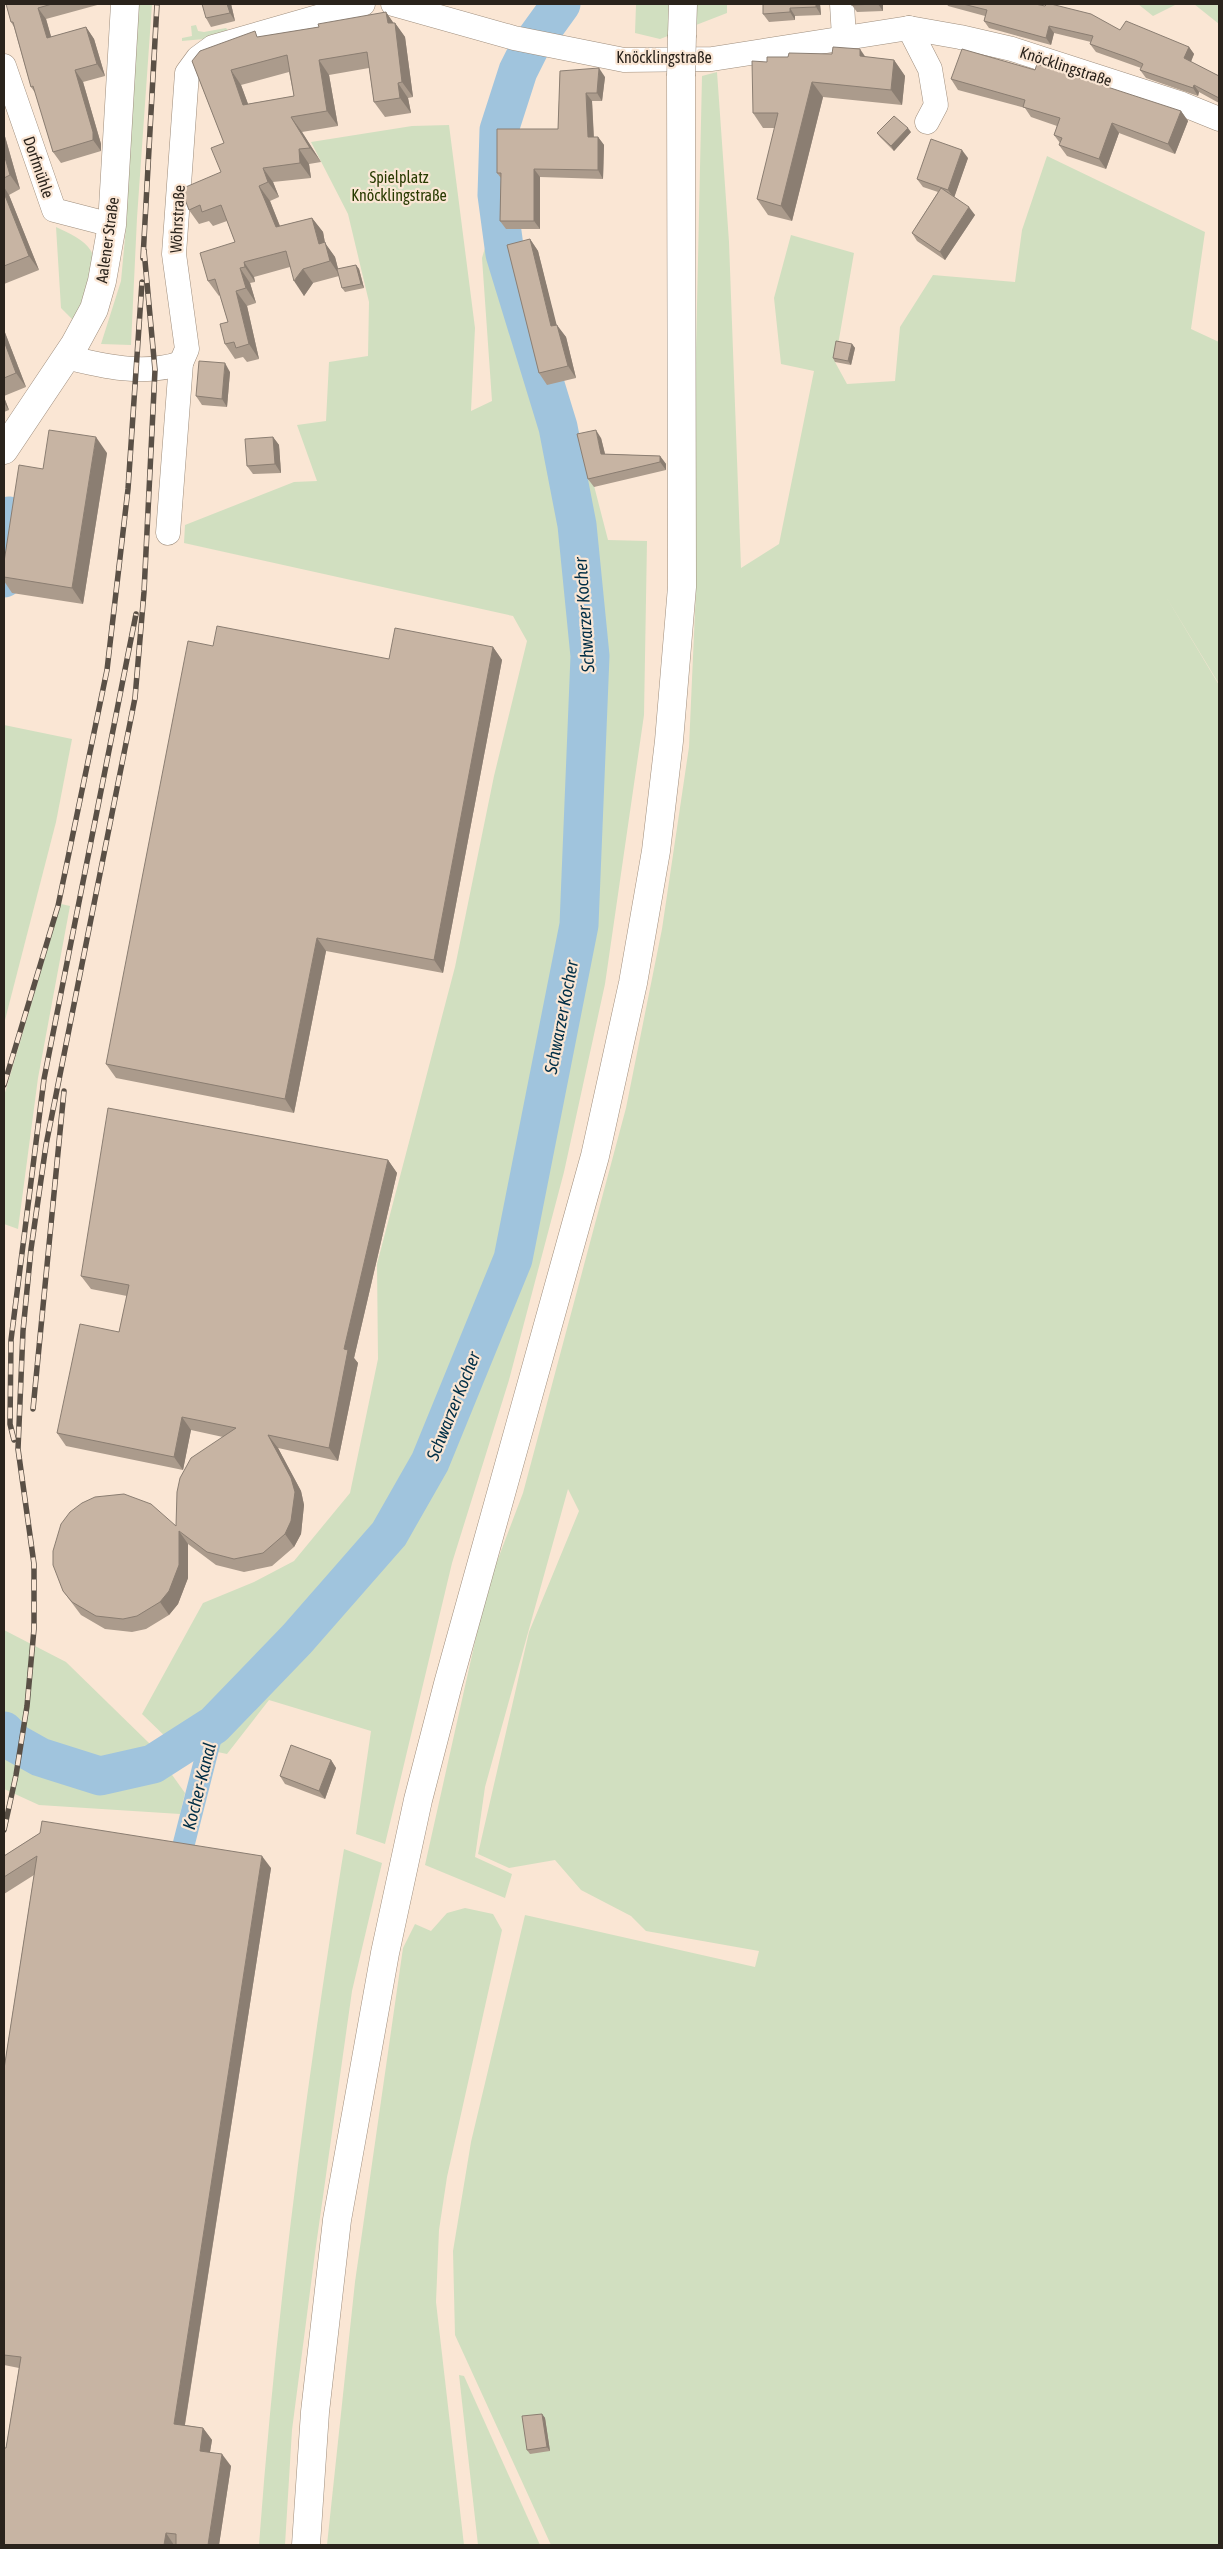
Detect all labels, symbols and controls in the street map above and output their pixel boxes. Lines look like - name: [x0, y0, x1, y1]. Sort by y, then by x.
- street label: Knöcklingstraße: [1017, 43, 1114, 90]
- street label: Knöcklingstraße: [616, 48, 712, 67]
- street label: Dorfmühle: [20, 134, 58, 200]
- park label: Spielplatz Knöcklingstraße: [351, 168, 447, 205]
- street label: Wöhrstraße: [166, 185, 188, 253]
- street label: Aalener Straße: [92, 196, 122, 284]
- water label: Schwarzer Kocher: [569, 556, 599, 674]
- water label: Schwarzer Kocher: [540, 958, 582, 1077]
- water label: Schwarzer Kocher: [421, 1348, 485, 1464]
- water label: Kocher-Kanal: [178, 1740, 220, 1832]

